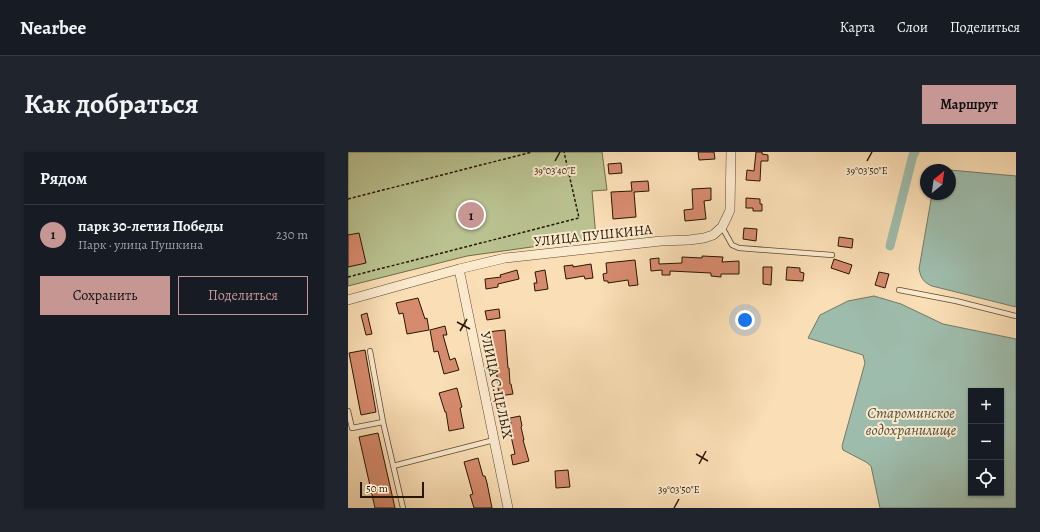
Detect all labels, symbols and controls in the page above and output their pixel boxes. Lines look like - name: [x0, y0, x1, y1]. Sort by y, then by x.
- text: Nearbee: [20, 15, 86, 41]
- text: Карта: [840, 18, 875, 37]
- text: Слои: [897, 18, 928, 37]
- text: Поделиться: [950, 18, 1020, 37]
- text: Как добраться: [24, 85, 199, 123]
- button: Маршрут: [922, 85, 1016, 124]
- text: 39°03'40"E: [534, 164, 576, 177]
- text: 39°03'50"E: [846, 164, 888, 177]
- north arrow: [920, 164, 956, 200]
- text: Рядом: [40, 167, 87, 190]
- pin: 1: [458, 200, 484, 230]
- text: парк 30-летия Победы: [78, 216, 224, 236]
- street label: УЛИЦА ПУШКИНА: [533, 220, 654, 251]
- text: 1: [51, 226, 55, 243]
- text: 230 m: [276, 226, 308, 243]
- text: Парк · улица Пушкина: [78, 236, 203, 253]
- button: Сохранить: [40, 276, 170, 315]
- button: Поделиться: [178, 276, 308, 315]
- your location: [735, 310, 755, 330]
- street label: УЛИЦА С.ЦЕЛЫХ: [476, 330, 517, 441]
- map controls: [968, 388, 1004, 496]
- button: +: [968, 388, 1004, 424]
- water label: Староминское водохранилище: [866, 403, 957, 440]
- button: −: [968, 424, 1004, 460]
- button: locate: [968, 460, 1004, 496]
- scale bar: [360, 480, 424, 499]
- text: 50 m: [366, 481, 388, 496]
- text: 39°03'50"E: [658, 483, 700, 496]

